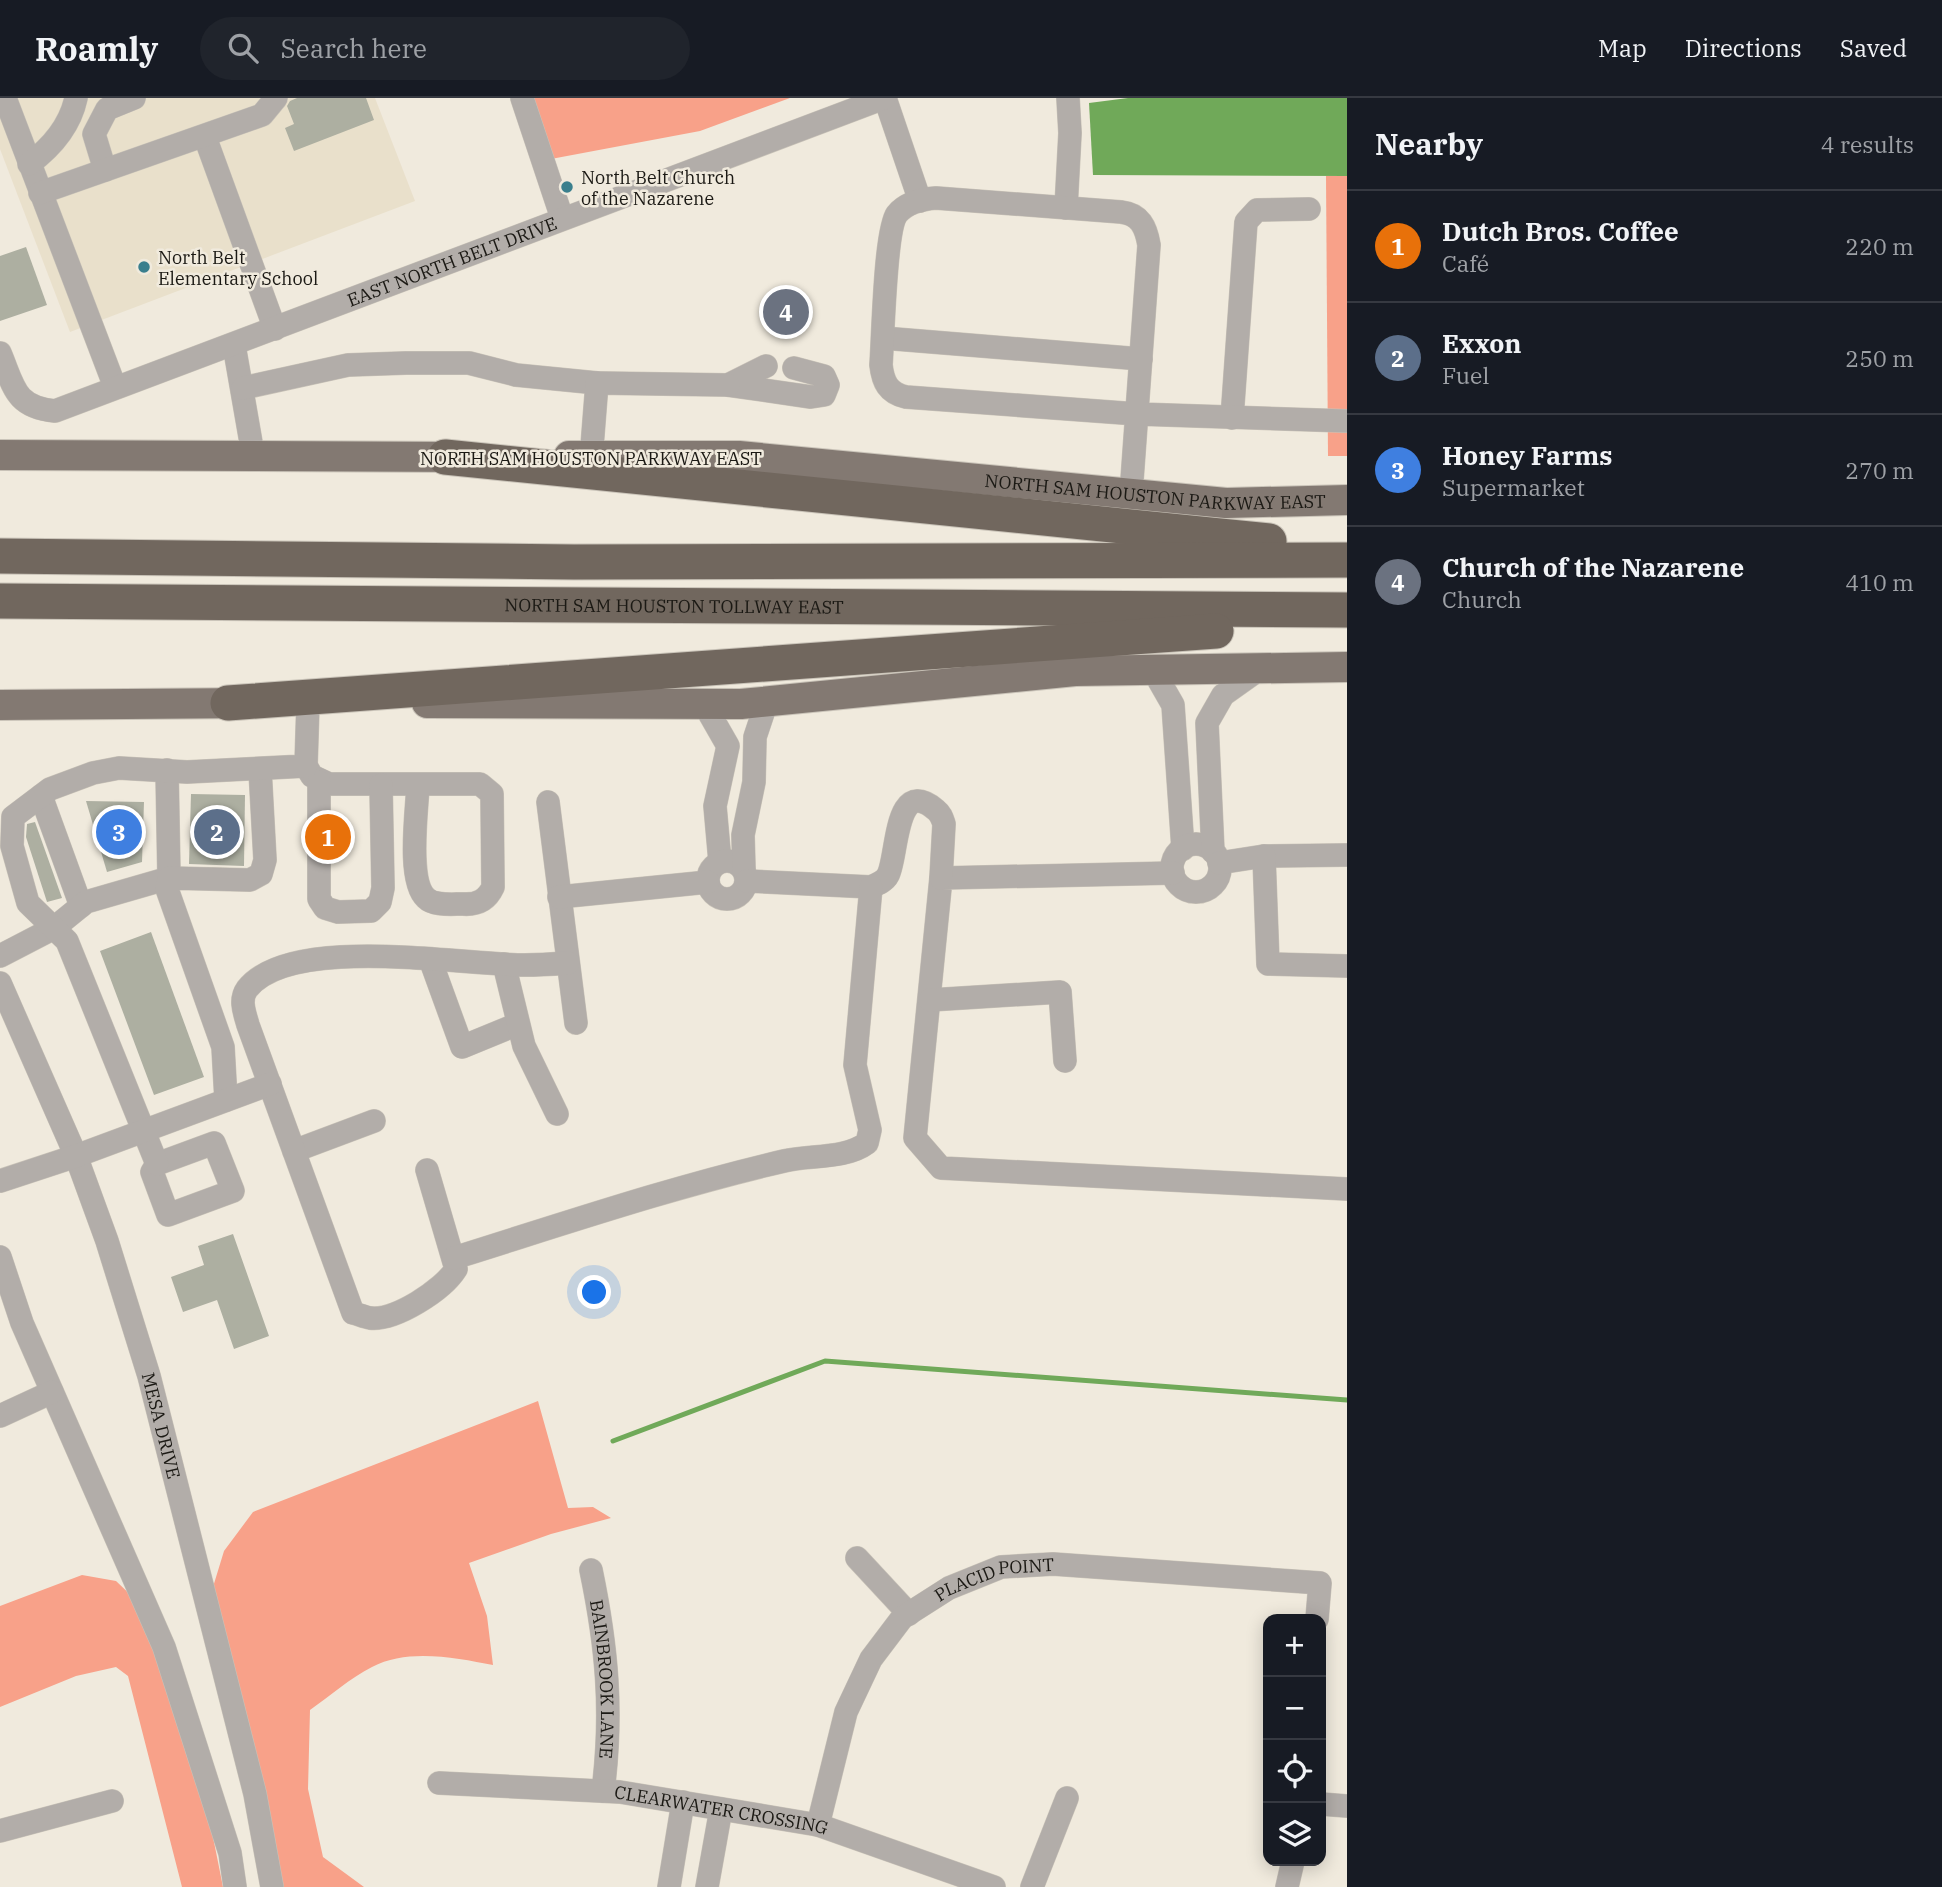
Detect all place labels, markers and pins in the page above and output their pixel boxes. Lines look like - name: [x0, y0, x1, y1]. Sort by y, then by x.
- place label: North Belt Church of the Nazarene: [581, 166, 735, 210]
- marker: North Belt Church of the Nazarene: [559, 179, 575, 195]
- place label: North Belt Elementary School: [158, 246, 318, 290]
- marker: North Belt Elementary School: [136, 259, 152, 275]
- pin: 4: [763, 286, 809, 338]
- pin: 3: [96, 806, 142, 858]
- pin: 2: [194, 806, 240, 858]
- pin: 1: [305, 811, 351, 863]

